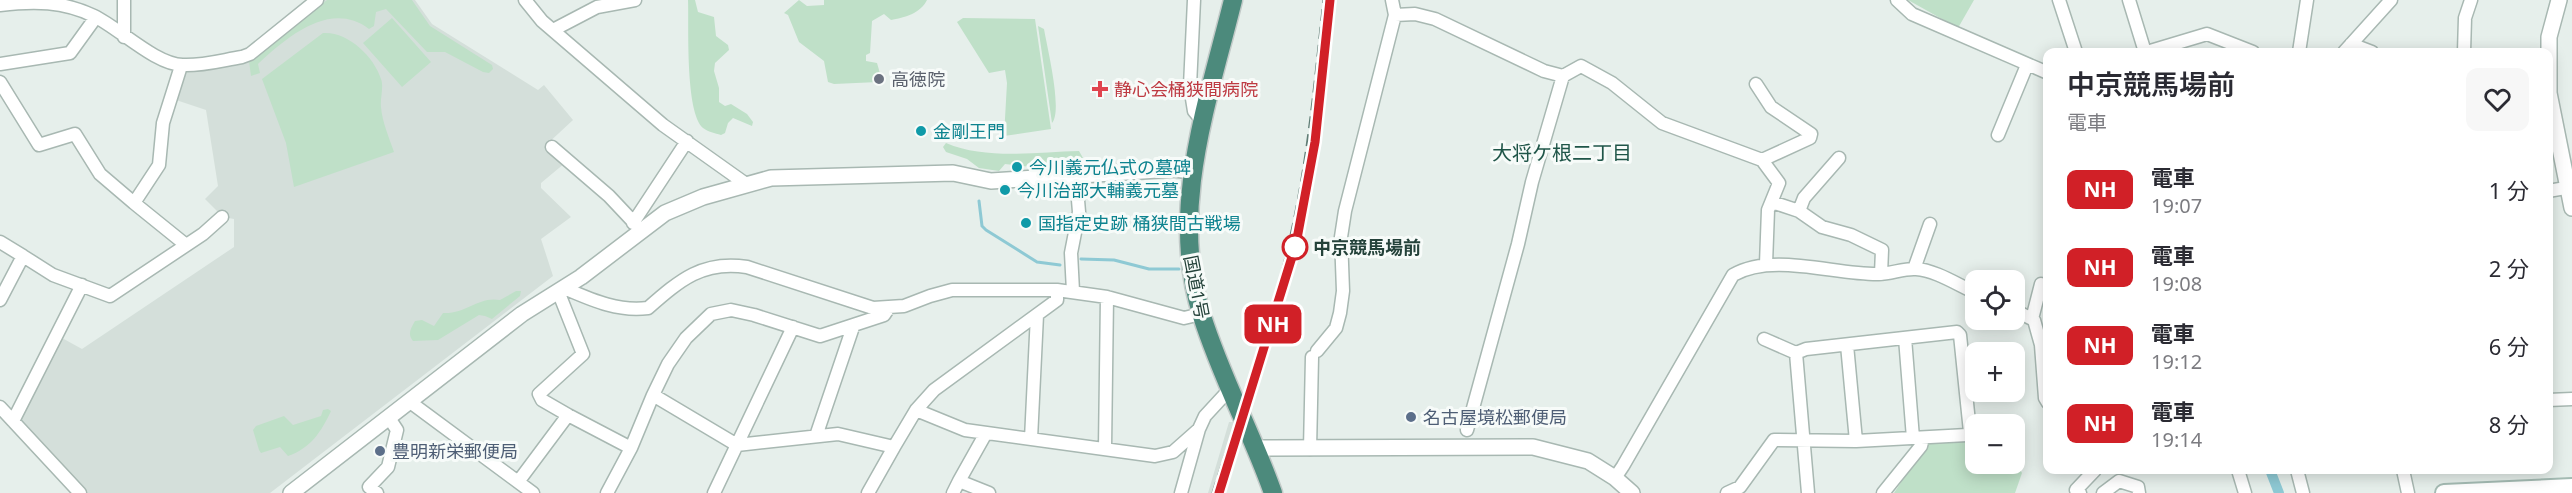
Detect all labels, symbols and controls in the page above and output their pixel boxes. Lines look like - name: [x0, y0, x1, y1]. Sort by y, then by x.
- text: 中京競馬場前: [2067, 65, 2235, 103]
- place label: 高徳院: [891, 67, 945, 91]
- button: heart: [2466, 68, 2529, 131]
- marker: 高徳院: [872, 72, 886, 86]
- place label: 静心会桶狭間病院: [1114, 77, 1258, 101]
- marker: 静心会桶狭間病院: [1091, 80, 1109, 98]
- text: 電車: [2067, 109, 2107, 136]
- place label: 金剛王門: [933, 119, 1005, 143]
- marker: 金剛王門: [914, 124, 928, 138]
- district label: 大将ケ根二丁目: [1492, 139, 1632, 166]
- place label: 今川義元仏式の墓碑: [1029, 155, 1191, 179]
- marker: 今川義元仏式の墓碑: [1010, 160, 1024, 174]
- text: 電車: [2151, 162, 2195, 192]
- text: NH: [2083, 175, 2117, 203]
- text: 1 分: [2489, 175, 2529, 205]
- place label: 今川治部大輔義元墓: [1017, 178, 1179, 202]
- marker: 今川治部大輔義元墓: [998, 183, 1012, 197]
- text: 19:07: [2151, 192, 2202, 219]
- place label: 国指定史跡 桶狭間古戦場: [1038, 211, 1241, 235]
- marker: 国指定史跡 桶狭間古戦場: [1019, 216, 1033, 230]
- marker: 中京競馬場前: [1282, 234, 1308, 260]
- place label: 中京競馬場前: [1313, 235, 1421, 259]
- text: 電車: [2151, 240, 2195, 270]
- street label: 国道1号: [1179, 253, 1215, 321]
- text: NH: [2083, 253, 2117, 281]
- text: 2 分: [2489, 253, 2529, 283]
- map controls: [1965, 270, 2025, 474]
- button: locate: [1965, 270, 2025, 330]
- text: 19:08: [2151, 270, 2202, 297]
- line badge: NH: [1246, 304, 1300, 344]
- text: NH: [1256, 310, 1290, 338]
- text: 電車: [2151, 318, 2195, 348]
- text: NH: [2083, 331, 2117, 359]
- text: 6 分: [2489, 331, 2529, 361]
- button: +: [1965, 342, 2025, 402]
- text: 19:12: [2151, 348, 2202, 375]
- text: 電車: [2151, 396, 2195, 426]
- place label: 名古屋境松郵便局: [1423, 405, 1567, 429]
- text: NH: [2083, 409, 2117, 437]
- text: 8 分: [2489, 409, 2529, 439]
- marker: 名古屋境松郵便局: [1404, 410, 1418, 424]
- button: −: [1965, 414, 2025, 474]
- text: 19:14: [2151, 426, 2202, 453]
- place label: 豊明新栄郵便局: [392, 439, 518, 463]
- marker: 豊明新栄郵便局: [373, 444, 387, 458]

